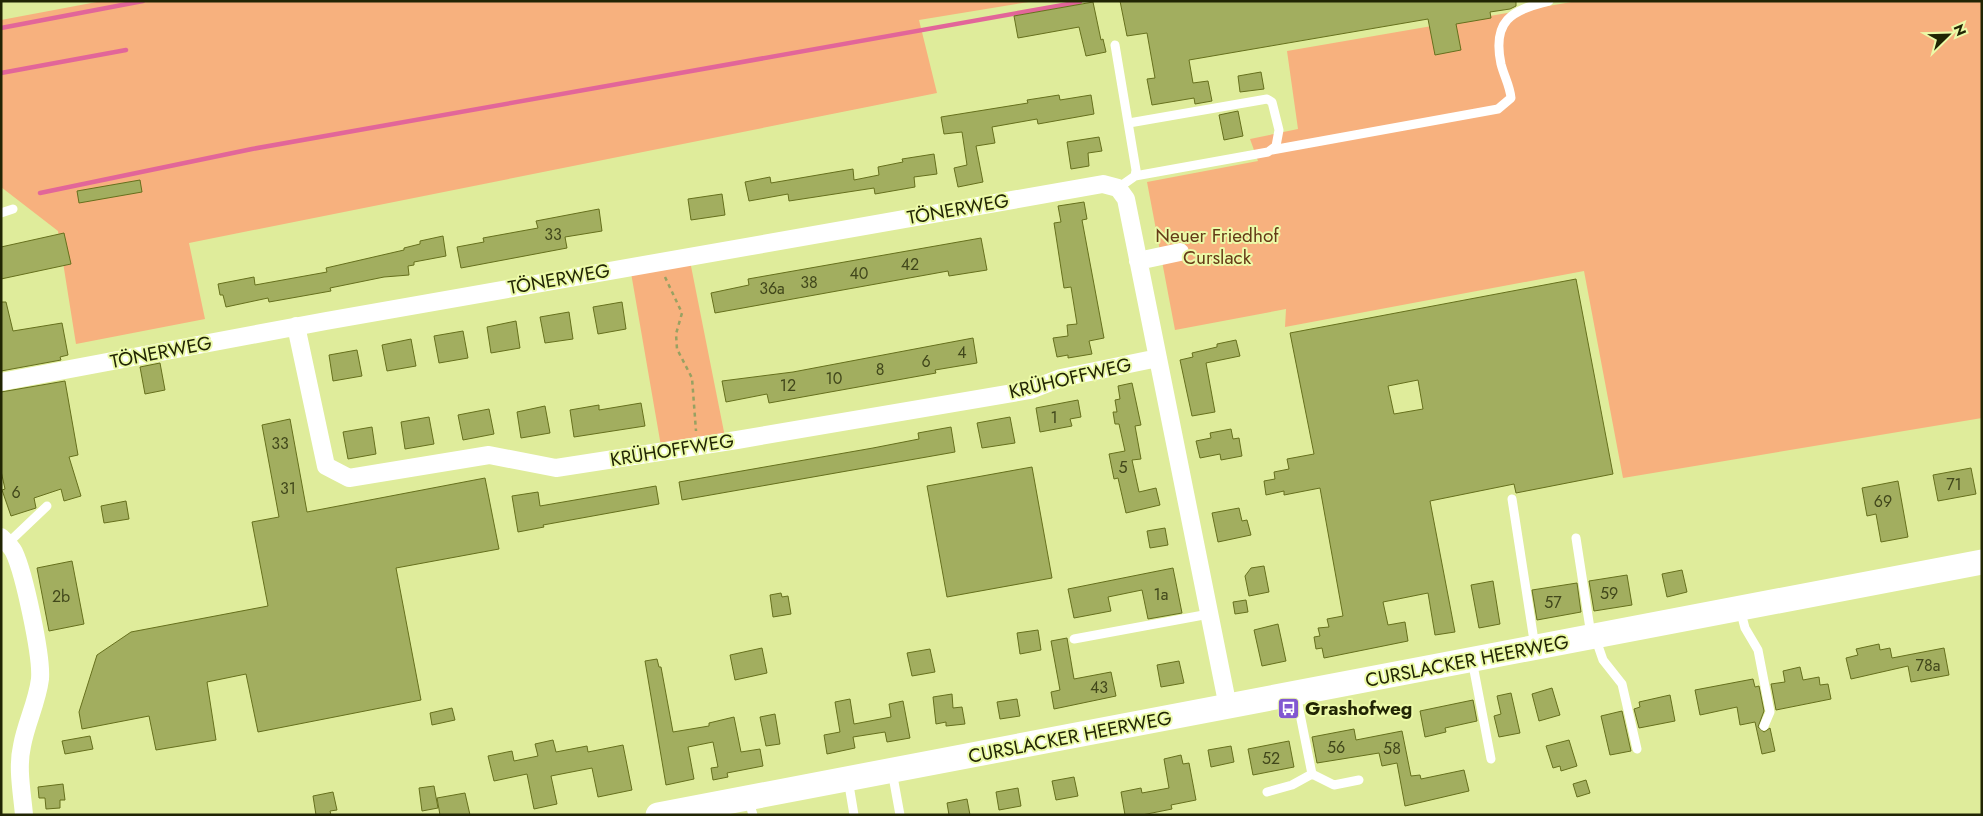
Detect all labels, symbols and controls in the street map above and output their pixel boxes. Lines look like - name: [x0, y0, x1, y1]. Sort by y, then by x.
- north arrow: [1923, 10, 1973, 60]
- text: N: [1949, 21, 1971, 39]
- street label: TÖNERWEG: [905, 187, 1011, 231]
- park label: Neuer Friedhof Curslack: [1155, 222, 1279, 271]
- house number: 33: [544, 223, 562, 246]
- house number: 42: [901, 253, 919, 276]
- street label: TÖNERWEG: [506, 257, 612, 301]
- house number: 40: [850, 262, 868, 285]
- house number: 38: [800, 271, 818, 294]
- house number: 36a: [759, 277, 785, 300]
- street label: TÖNERWEG: [108, 329, 214, 375]
- house number: 4: [957, 341, 967, 364]
- house number: 6: [921, 350, 931, 373]
- street label: KRÜHOFFWEG: [1006, 351, 1134, 405]
- house number: 8: [876, 358, 884, 381]
- house number: 10: [826, 367, 842, 390]
- house number: 12: [780, 374, 796, 397]
- house number: 1: [1050, 406, 1058, 429]
- street label: KRÜHOFFWEG: [608, 427, 736, 473]
- house number: 33: [271, 432, 289, 455]
- house number: 5: [1118, 456, 1128, 479]
- house number: 71: [1946, 473, 1962, 496]
- house number: 31: [280, 477, 296, 500]
- house number: 6: [11, 481, 21, 504]
- house number: 69: [1874, 490, 1892, 513]
- house number: 59: [1600, 582, 1618, 605]
- house number: 1a: [1154, 583, 1168, 606]
- house number: 2b: [52, 585, 70, 608]
- house number: 57: [1544, 591, 1562, 614]
- street label: CURSLACKER HEERWEG: [1363, 628, 1571, 694]
- house number: 78a: [1916, 654, 1940, 677]
- house number: 43: [1090, 676, 1108, 699]
- place label: Grashofweg: [1305, 695, 1412, 722]
- bus stop icon: Grashofweg: [1277, 696, 1301, 720]
- street label: CURSLACKER HEERWEG: [966, 704, 1174, 770]
- house number: 56: [1327, 736, 1345, 759]
- house number: 58: [1383, 737, 1401, 760]
- house number: 52: [1262, 747, 1280, 770]

